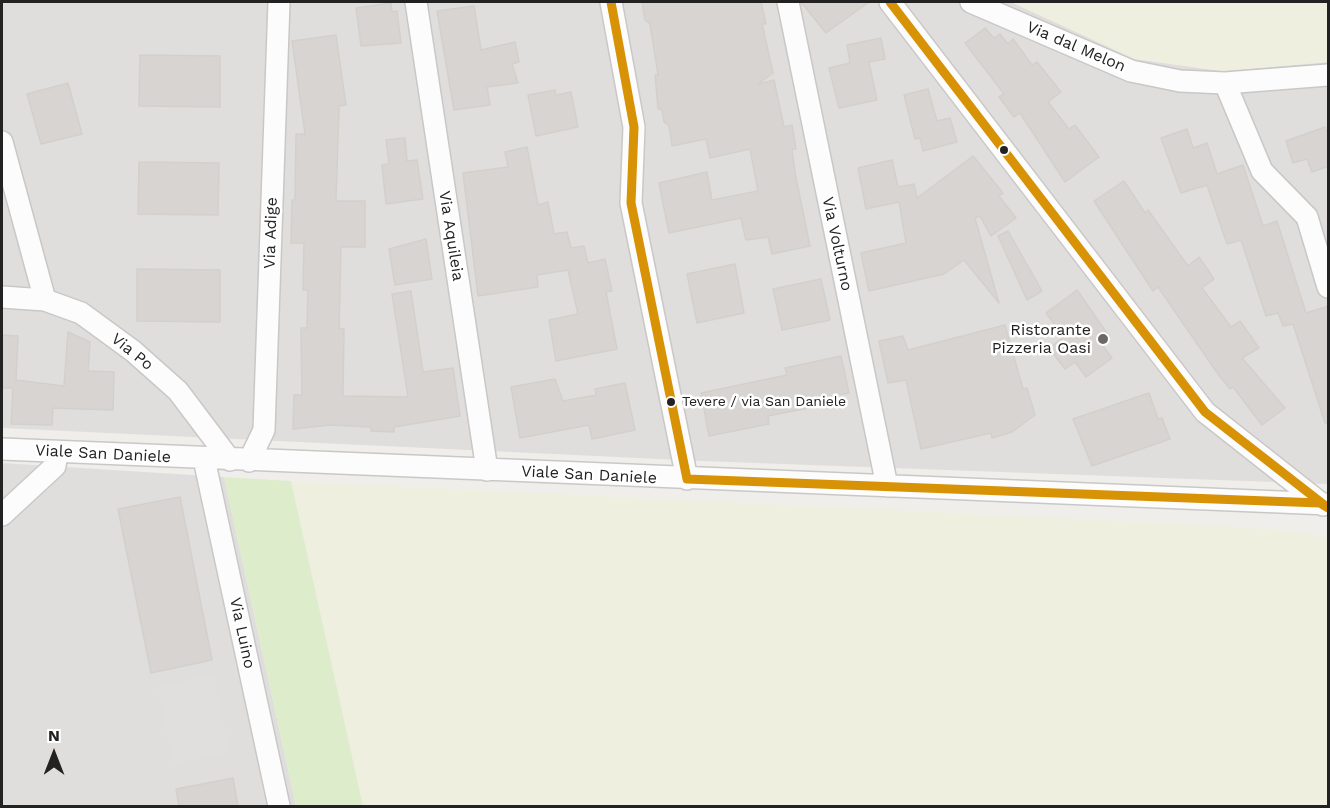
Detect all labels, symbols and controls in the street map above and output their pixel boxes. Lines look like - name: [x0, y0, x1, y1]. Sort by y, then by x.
- street label: Via dal Melon: [1024, 18, 1128, 76]
- unlabelled marker: [998, 144, 1010, 156]
- street label: Via Aquileia: [434, 189, 468, 283]
- street label: Via Volturno: [818, 195, 856, 293]
- street label: Via Adige: [260, 197, 282, 269]
- place label: Ristorante Pizzeria Oasi: [992, 320, 1091, 358]
- street label: Via Po: [107, 329, 157, 375]
- marker: Ristorante Pizzeria Oasi: [1096, 332, 1110, 346]
- place label: Tevere / via San Daniele: [682, 394, 846, 410]
- marker: Tevere / via San Daniele: [665, 396, 677, 408]
- street label: Viale San Daniele: [35, 441, 171, 467]
- street label: Viale San Daniele: [521, 462, 657, 488]
- street label: Via Luino: [225, 596, 259, 670]
- north arrow: [24, 724, 84, 784]
- text: N: [48, 726, 60, 745]

